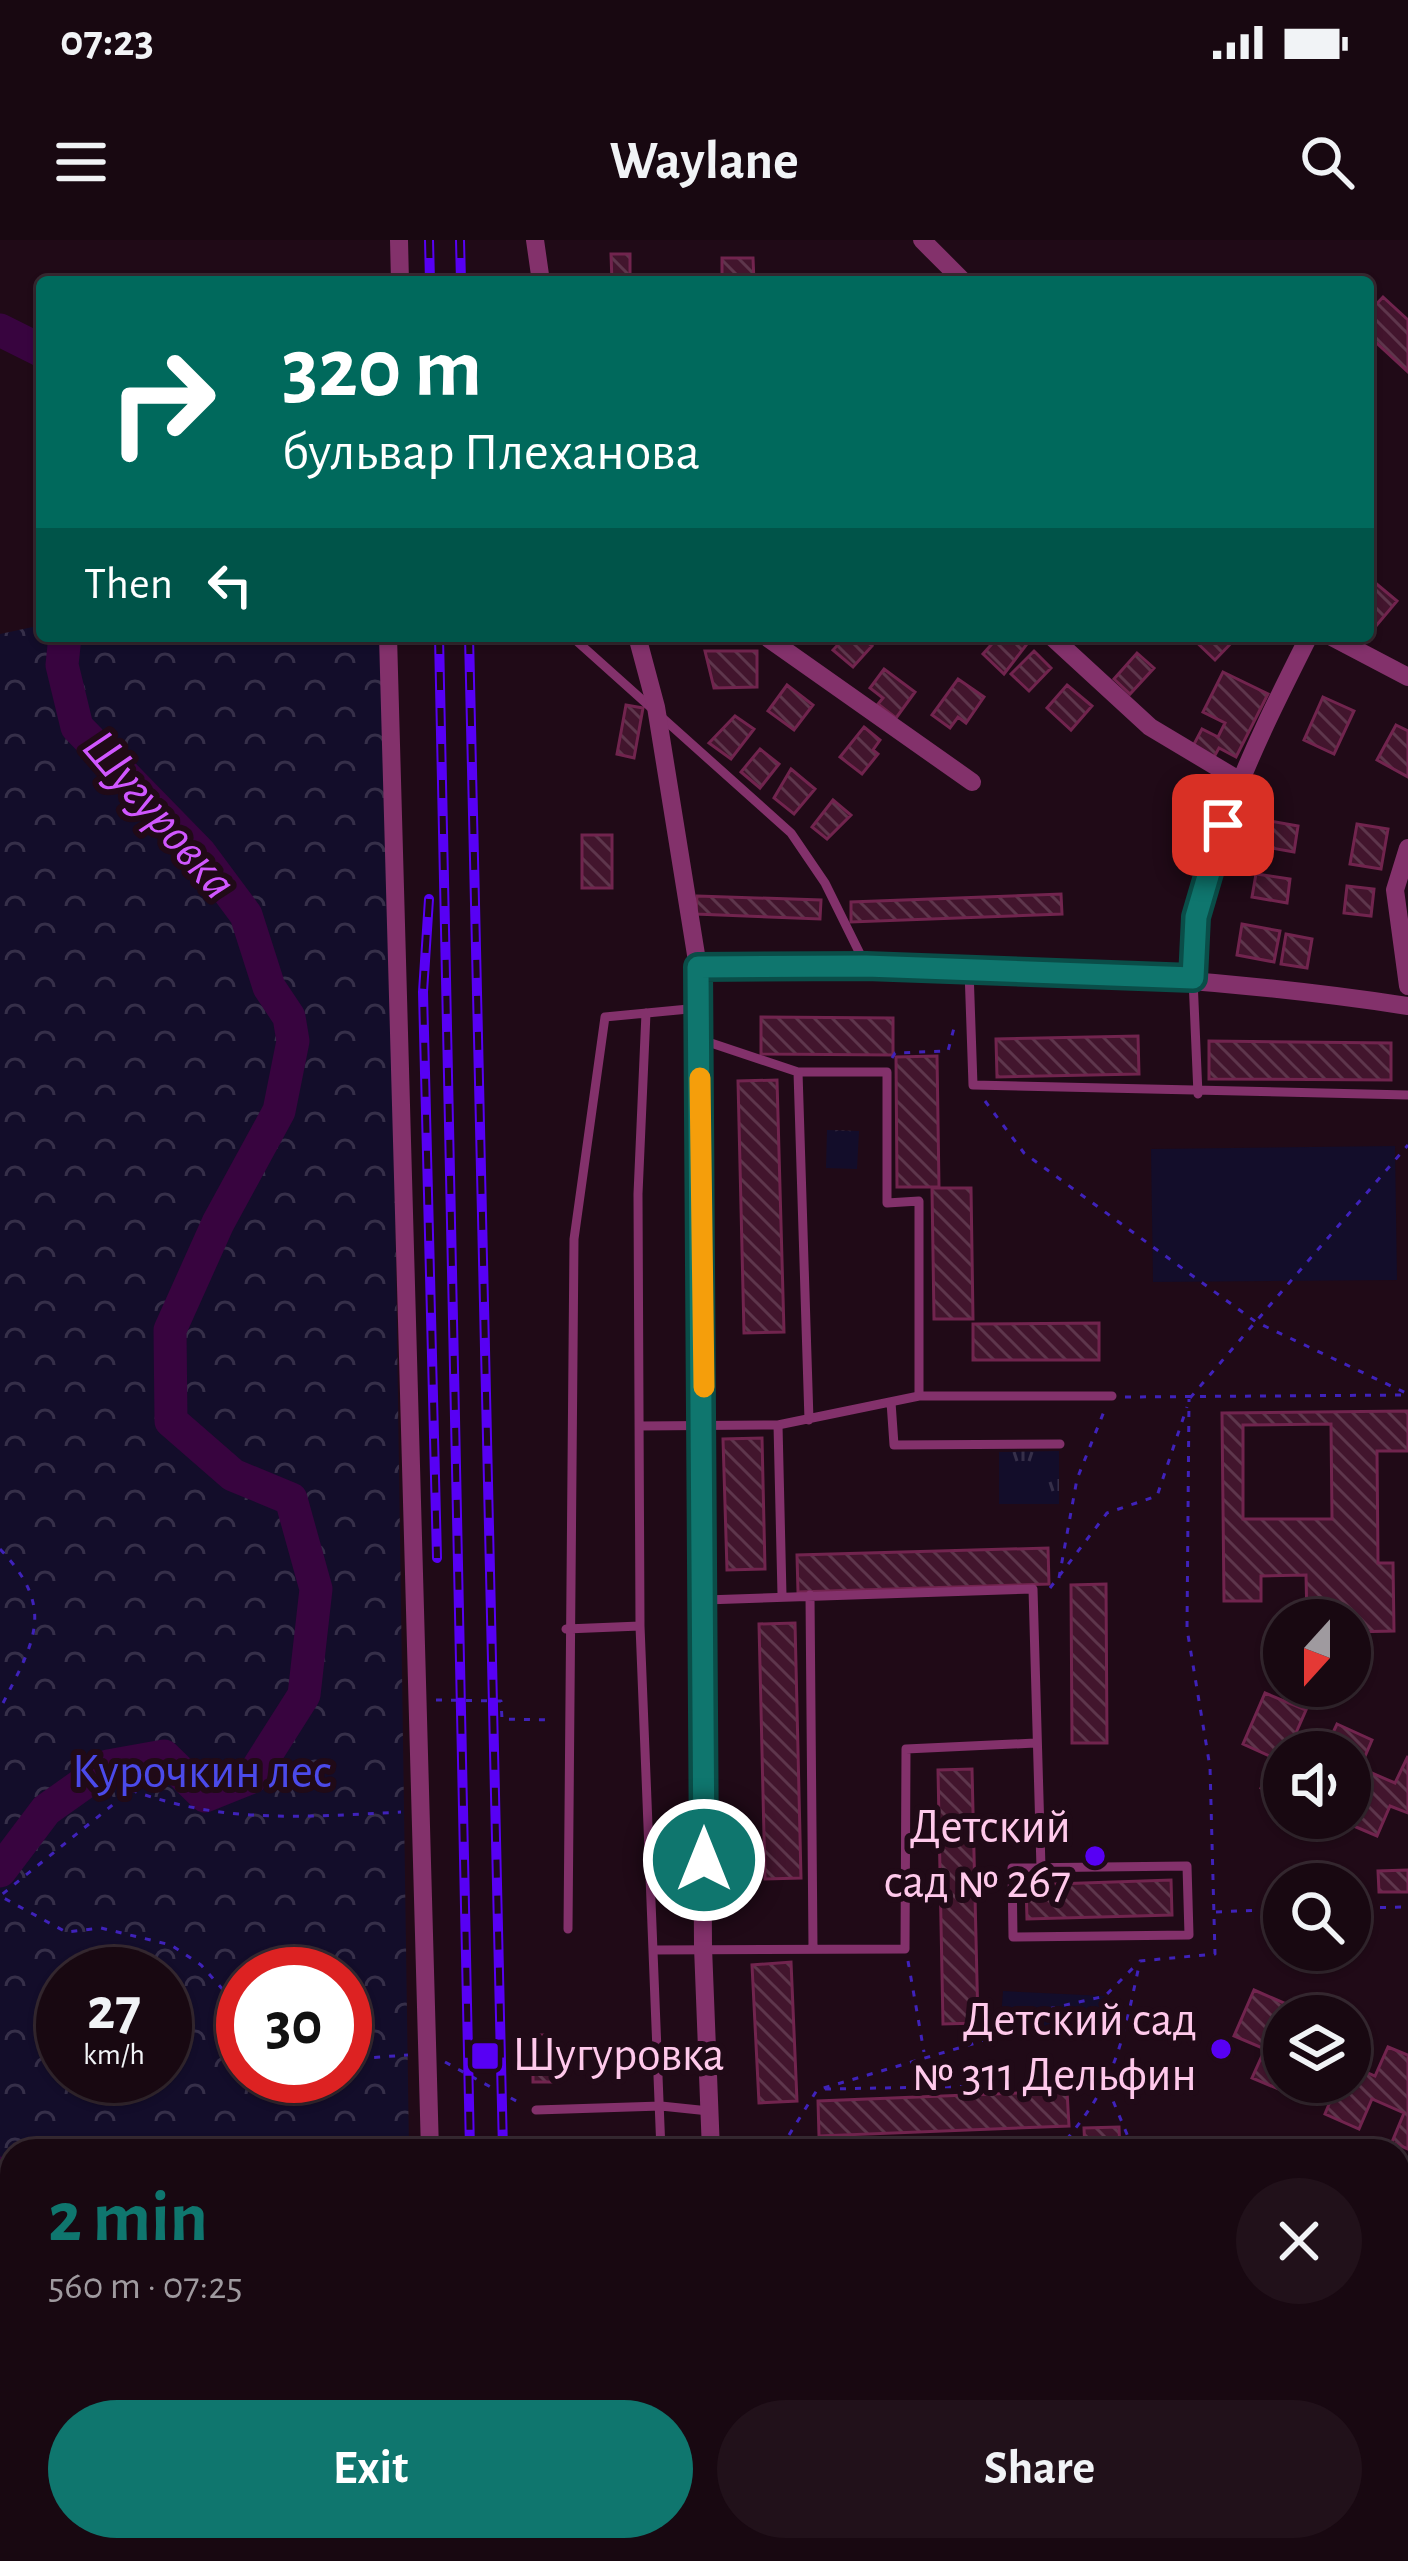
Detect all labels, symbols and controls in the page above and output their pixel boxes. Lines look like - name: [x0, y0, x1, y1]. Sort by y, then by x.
- text: 07:23: [60, 19, 154, 64]
- icon: menu: [48, 129, 114, 195]
- icon: search: [1294, 129, 1360, 195]
- text: Waylane: [609, 135, 799, 189]
- icon: right: [84, 324, 240, 480]
- text: 320 m: [282, 328, 482, 412]
- text: бульвар Плеханова: [282, 426, 700, 480]
- icon: left: [197, 552, 263, 618]
- text: Then: [84, 562, 173, 607]
- water label: Шугуровка: [73, 721, 245, 909]
- pin: [1172, 774, 1274, 876]
- icon: arrive: [1190, 792, 1256, 858]
- north arrow: [1263, 1599, 1371, 1707]
- map controls: [1263, 1599, 1371, 2103]
- button: sound: [1263, 1731, 1371, 1839]
- park label: Курочкин лес: [72, 1749, 332, 1797]
- position arrow: [641, 1797, 767, 1923]
- place label: Детский сад № 267: [884, 1804, 1071, 1907]
- marker: Детский сад № 267: [1082, 1843, 1108, 1869]
- button: search: [1263, 1863, 1371, 1971]
- speed limit sign: 30: [216, 1947, 372, 2103]
- text: 27: [87, 1980, 141, 2040]
- button: layers: [1263, 1995, 1371, 2103]
- place label: Детский сад № 311 Дельфин: [912, 1997, 1197, 2100]
- place label: Шугуровка: [512, 2032, 725, 2080]
- marker: Детский сад № 311 Дельфин: [1208, 2036, 1234, 2062]
- text: km/h: [83, 2040, 145, 2070]
- marker: Шугуровка: [469, 2040, 501, 2072]
- button: close: [1236, 2178, 1362, 2304]
- text: 2 min: [48, 2182, 208, 2254]
- text: 560 m · 07:25: [48, 2267, 243, 2306]
- button: Exit: [48, 2400, 693, 2538]
- button: Share: [717, 2400, 1362, 2538]

